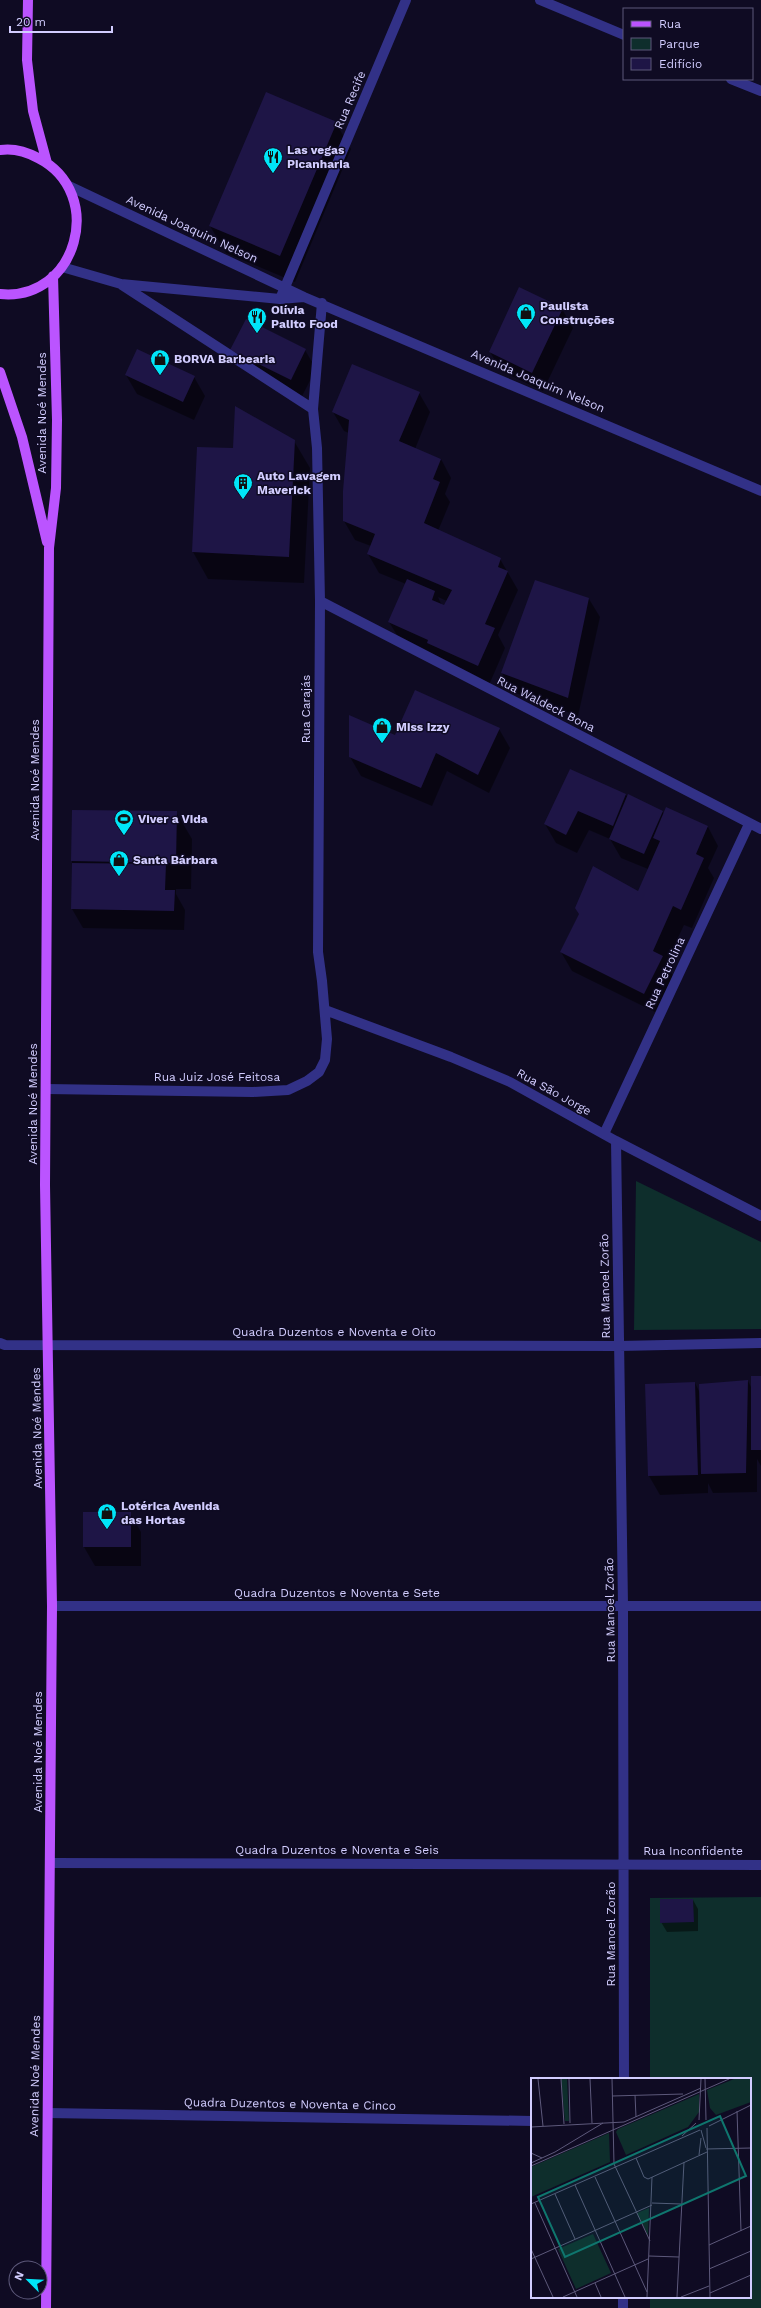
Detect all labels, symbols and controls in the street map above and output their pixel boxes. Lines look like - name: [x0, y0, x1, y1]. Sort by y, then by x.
- scale bar: [10, 8, 112, 34]
- legend: [623, 8, 753, 80]
- text: 20 m: [16, 15, 46, 29]
- text: Rua: [659, 17, 681, 31]
- text: Parque: [659, 37, 700, 51]
- text: Edifício: [659, 57, 702, 71]
- street label: Rua Recife: [331, 69, 369, 131]
- place label: Las vegas Picanharia: [287, 143, 350, 171]
- restaurant icon: Las vegas Picanharia: [262, 146, 284, 174]
- street label: Avenida Joaquim Nelson: [124, 192, 260, 266]
- place label: Paulista Construções: [540, 299, 615, 327]
- shop icon: Paulista Construções: [515, 302, 537, 330]
- place label: Olívia Palito Food: [271, 303, 338, 331]
- restaurant icon: Olívia Palito Food: [246, 306, 268, 334]
- street label: Avenida Joaquim Nelson: [469, 346, 607, 416]
- shop icon: BORVA Barbearia: [149, 348, 171, 376]
- street label: Avenida Noé Mendes: [35, 352, 49, 474]
- place label: BORVA Barbearia: [174, 352, 275, 366]
- place label: Auto Lavagem Maverick: [257, 469, 341, 497]
- building icon: Auto Lavagem Maverick: [232, 472, 254, 500]
- street label: Rua Waldeck Bona: [495, 673, 598, 735]
- street label: Rua Carajás: [299, 675, 313, 743]
- shop icon: Miss Izzy: [371, 716, 393, 744]
- street label: Avenida Noé Mendes: [28, 719, 42, 841]
- place label: Miss Izzy: [396, 720, 450, 734]
- sports icon: Viver a Vida: [113, 808, 135, 836]
- place label: Viver a Vida: [138, 812, 208, 826]
- shop icon: Santa Bárbara: [108, 849, 130, 877]
- place label: Santa Bárbara: [133, 853, 217, 867]
- street label: Rua Petrolina: [642, 935, 688, 1011]
- street label: Avenida Noé Mendes: [26, 1043, 40, 1165]
- street label: Rua São Jorge: [514, 1066, 594, 1118]
- street label: Rua Juiz José Feitosa: [154, 1070, 280, 1084]
- street label: Rua Manoel Zorão: [597, 1233, 613, 1339]
- street label: Quadra Duzentos e Noventa e Oito: [232, 1325, 436, 1339]
- street label: Avenida Noé Mendes: [29, 1367, 45, 1489]
- place label: Lotérica Avenida das Hortas: [121, 1499, 220, 1527]
- shop icon: Lotérica Avenida das Hortas: [96, 1502, 118, 1530]
- street label: Rua Manoel Zorão: [602, 1557, 618, 1663]
- street label: Quadra Duzentos e Noventa e Sete: [234, 1586, 440, 1600]
- street label: Avenida Noé Mendes: [31, 1691, 45, 1813]
- street label: Quadra Duzentos e Noventa e Seis: [235, 1843, 439, 1857]
- street label: Rua Inconfidente: [643, 1844, 743, 1858]
- street label: Rua Manoel Zorão: [604, 1882, 618, 1986]
- street label: Avenida Noé Mendes: [27, 2015, 43, 2137]
- inset map: [531, 2078, 751, 2298]
- street label: Quadra Duzentos e Noventa e Cinco: [184, 2095, 396, 2113]
- north arrow: [8, 2260, 48, 2300]
- text: N: [12, 2270, 27, 2283]

